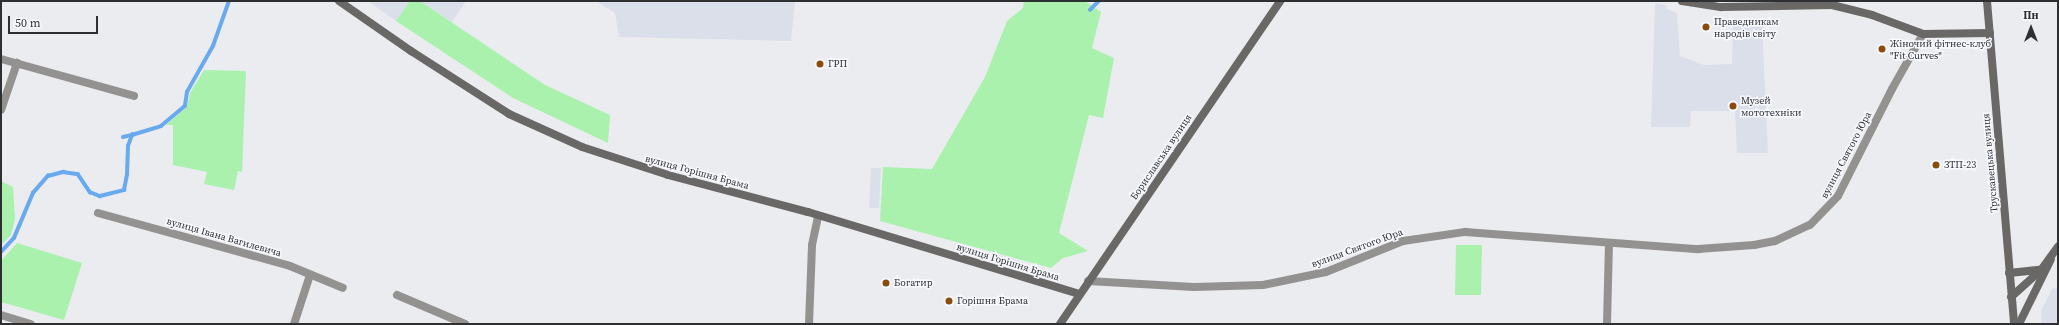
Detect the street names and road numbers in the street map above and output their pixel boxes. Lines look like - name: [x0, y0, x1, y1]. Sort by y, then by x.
- street label: вулиця Святого Юра: [1818, 110, 1874, 200]
- street label: Бориславська вулиця: [1128, 112, 1194, 202]
- street label: Трускавецька вулиця: [1980, 113, 2000, 213]
- street label: вулиця Горішня Брама: [644, 152, 750, 192]
- street label: вулиця Івана Вагилевича: [165, 215, 283, 259]
- street label: вулиця Святого Юра: [1310, 226, 1404, 270]
- street label: вулиця Горішня Брама: [955, 241, 1061, 283]

